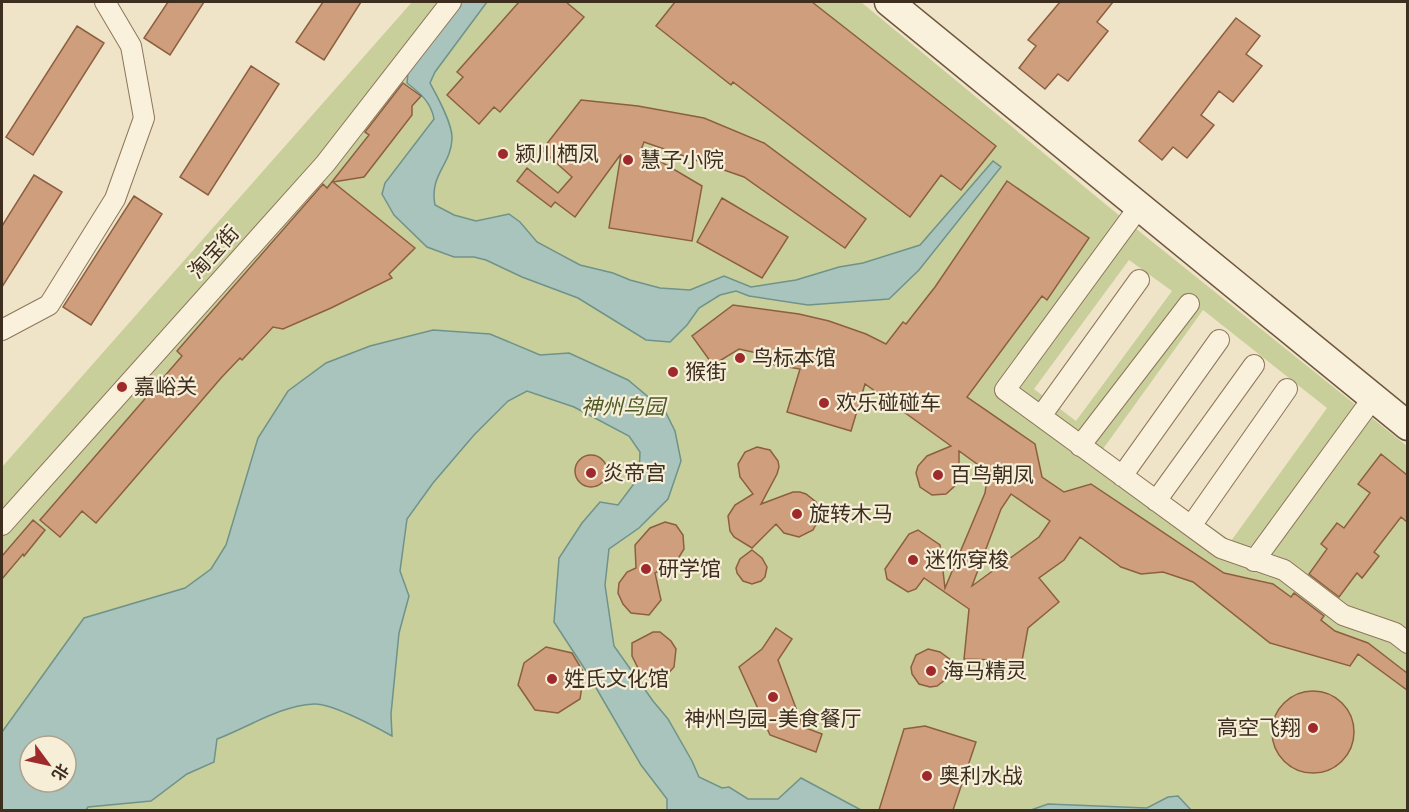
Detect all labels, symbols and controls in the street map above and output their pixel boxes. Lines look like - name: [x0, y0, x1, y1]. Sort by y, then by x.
- place label: 颍川栖凤: [515, 141, 599, 167]
- marker: 颍川栖凤: [496, 147, 510, 161]
- place label: 慧子小院: [640, 147, 724, 173]
- marker: 慧子小院: [621, 153, 635, 167]
- street label: 淘宝街: [183, 220, 245, 284]
- place label: 鸟标本馆: [752, 345, 836, 371]
- marker: 鸟标本馆: [733, 351, 747, 365]
- place label: 猴街: [685, 359, 727, 385]
- marker: 猴街: [666, 365, 680, 379]
- place label: 嘉峪关: [134, 374, 197, 400]
- marker: 嘉峪关: [115, 380, 129, 394]
- place label: 欢乐碰碰车: [836, 390, 941, 416]
- park label: 神州鸟园: [581, 394, 668, 420]
- marker: 欢乐碰碰车: [817, 396, 831, 410]
- place label: 炎帝宫: [603, 460, 666, 486]
- place label: 百鸟朝凤: [950, 462, 1034, 488]
- marker: 炎帝宫: [584, 466, 598, 480]
- marker: 百鸟朝凤: [931, 468, 945, 482]
- place label: 旋转木马: [809, 501, 893, 527]
- marker: 旋转木马: [790, 507, 804, 521]
- place label: 迷你穿梭: [925, 547, 1009, 573]
- marker: 迷你穿梭: [906, 553, 920, 567]
- place label: 研学馆: [658, 556, 721, 582]
- marker: 研学馆: [639, 562, 653, 576]
- place label: 海马精灵: [943, 658, 1027, 684]
- marker: 海马精灵: [924, 664, 938, 678]
- place label: 姓氏文化馆: [564, 666, 669, 692]
- marker: 姓氏文化馆: [545, 672, 559, 686]
- marker: 神州鸟园-美食餐厅: [766, 690, 780, 704]
- place label: 神州鸟园-美食餐厅: [684, 706, 862, 732]
- place label: 高空飞翔: [1217, 715, 1301, 741]
- marker: 高空飞翔: [1306, 721, 1320, 735]
- north arrow: [18, 734, 78, 794]
- text: 北: [48, 760, 73, 784]
- place label: 奥利水战: [939, 763, 1023, 789]
- marker: 奥利水战: [920, 769, 934, 783]

